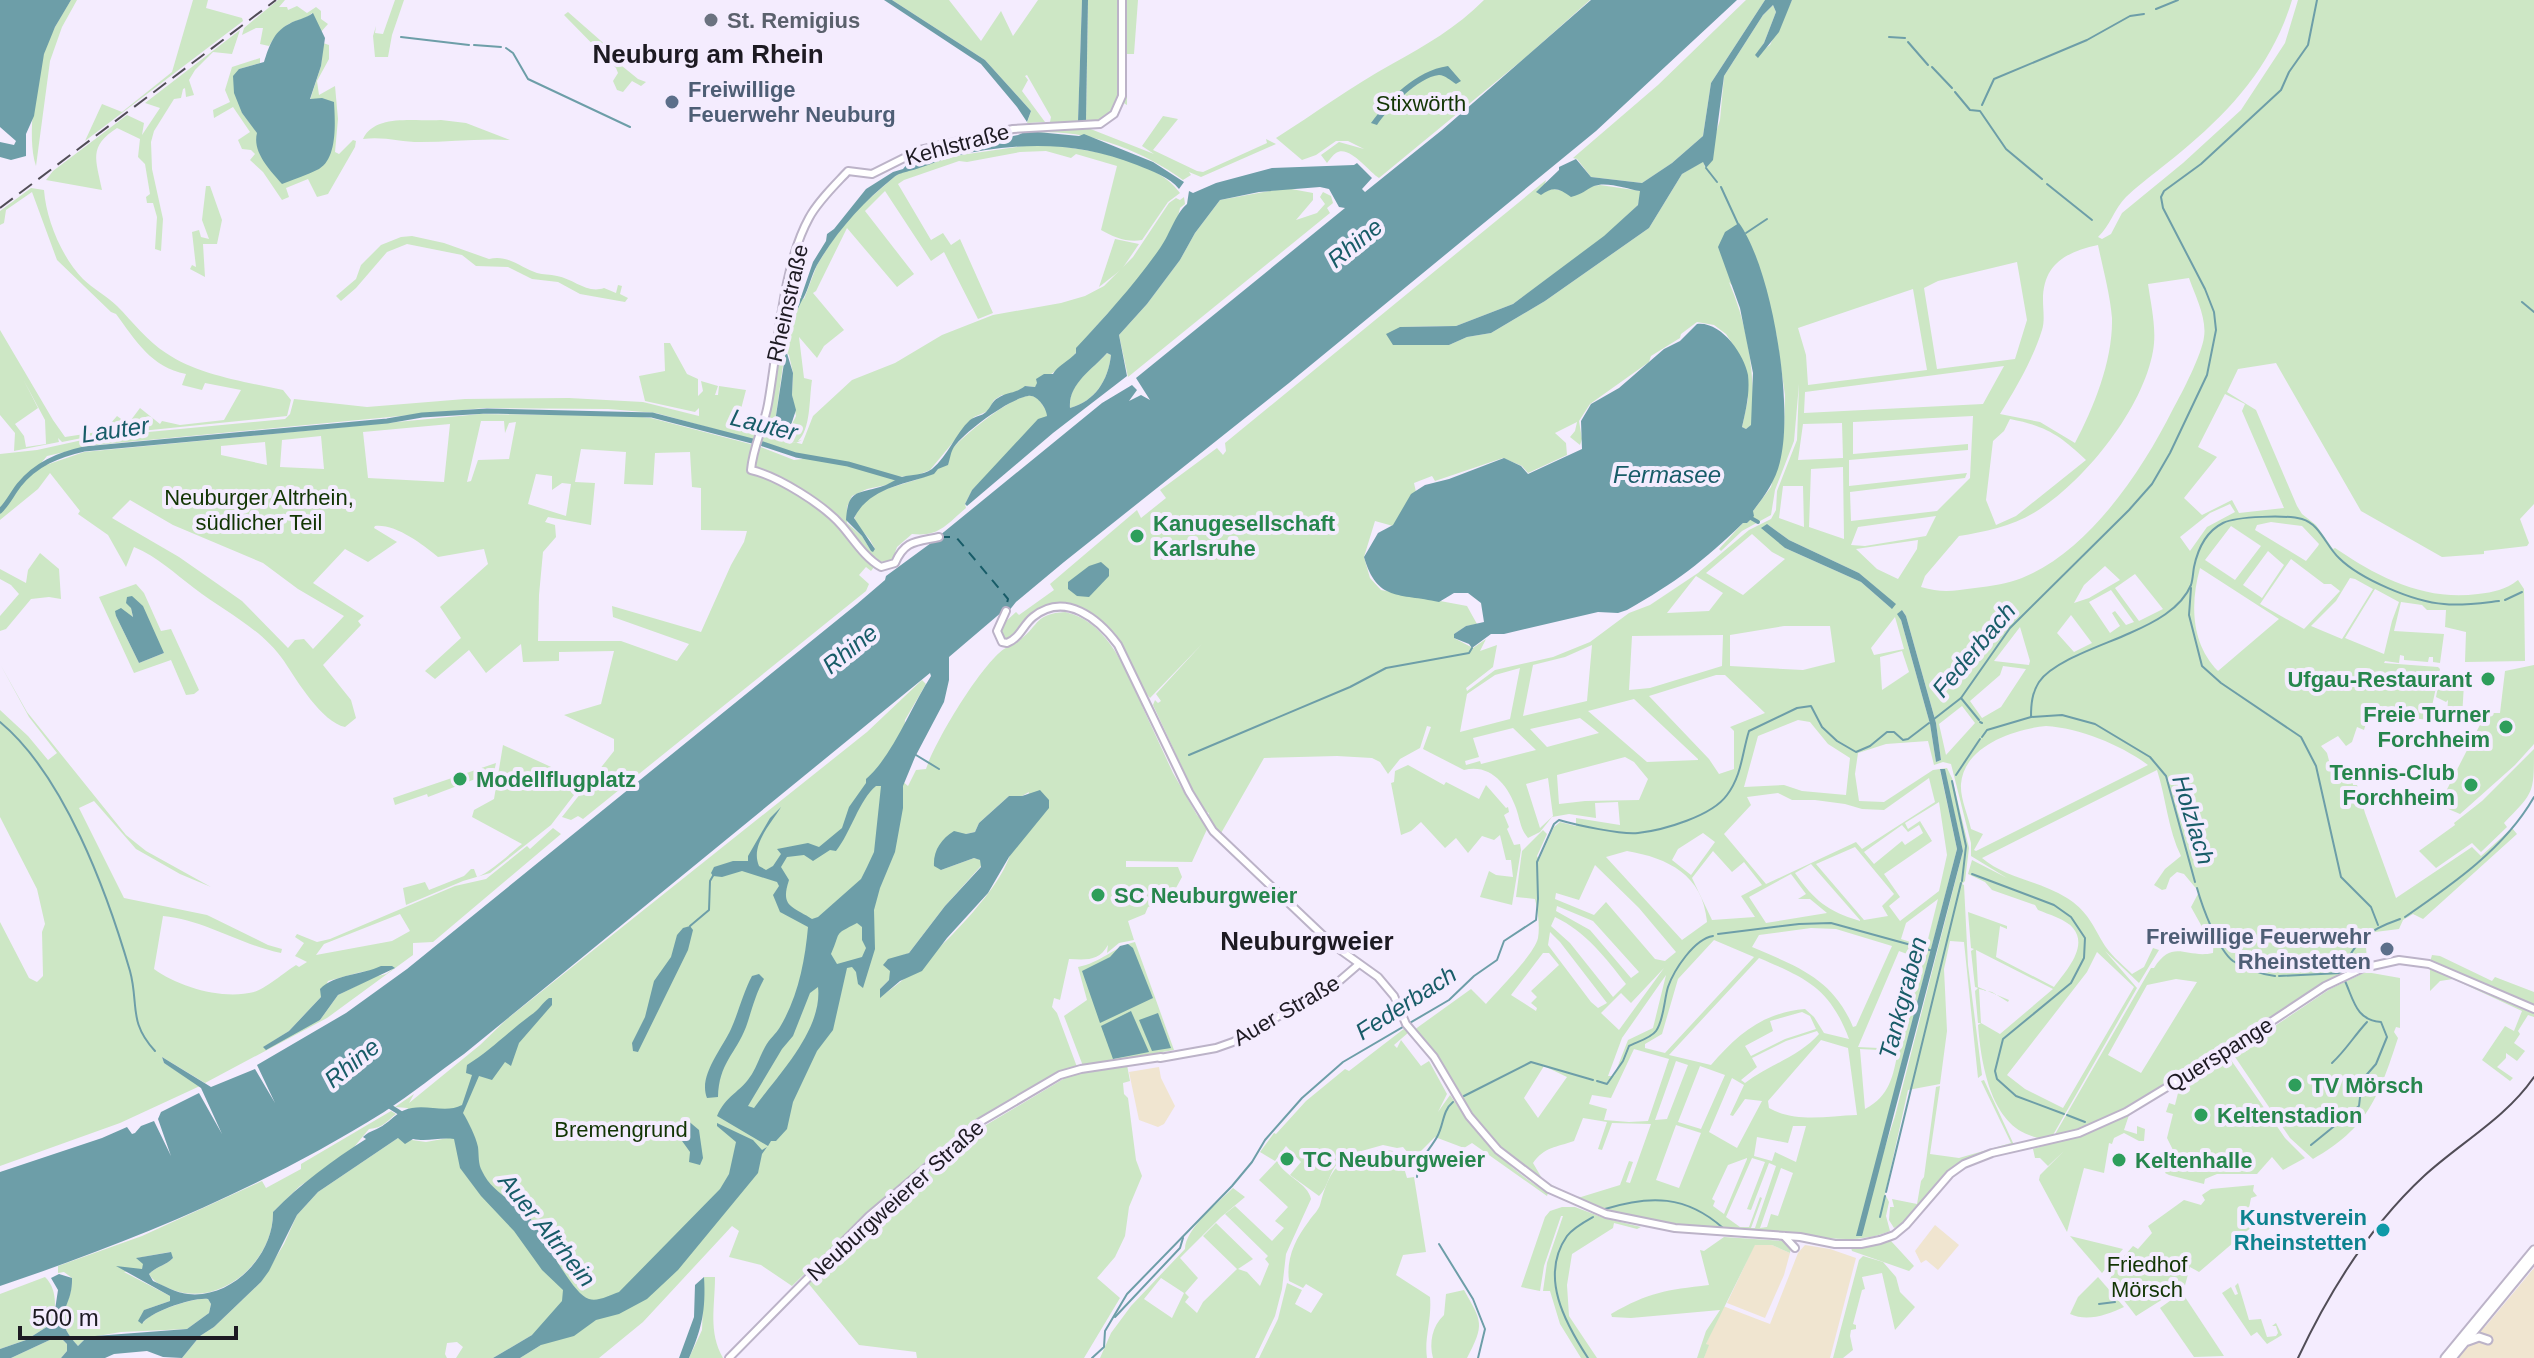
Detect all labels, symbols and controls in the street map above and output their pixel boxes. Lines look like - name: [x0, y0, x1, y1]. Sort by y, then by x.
- place label: St. Remigius: [727, 8, 860, 33]
- marker: St. Remigius: [702, 11, 720, 29]
- district label: Neuburg am Rhein: [592, 39, 824, 69]
- place label: Freiwillige Feuerwehr Neuburg: [688, 77, 896, 127]
- park label: Stixwörth: [1376, 91, 1466, 116]
- marker: Freiwillige Feuerwehr Neuburg: [663, 93, 681, 111]
- street label: Kehlstraße: [903, 119, 1012, 170]
- water label: Rhine: [1322, 212, 1388, 273]
- street label: Rheinstraße: [762, 242, 813, 364]
- water label: Lauter: [728, 403, 801, 446]
- water label: Lauter: [79, 411, 151, 448]
- water label: Fermasee: [1613, 461, 1721, 488]
- park label: Neuburger Altrhein, südlicher Teil: [164, 485, 354, 535]
- place label: Kanugesellschaft Karlsruhe: [1153, 511, 1336, 561]
- marker: Kanugesellschaft Karlsruhe: [1128, 527, 1146, 545]
- water label: Federbach: [1926, 597, 2021, 702]
- water label: Rhine: [817, 618, 883, 679]
- place label: Ufgau-Restaurant: [2287, 667, 2473, 692]
- marker: Ufgau-Restaurant: [2479, 670, 2497, 688]
- place label: Freie Turner Forchheim: [2363, 702, 2490, 752]
- marker: Freie Turner Forchheim: [2497, 718, 2515, 736]
- place label: Tennis-Club Forchheim: [2330, 760, 2455, 810]
- place label: Modellflugplatz: [476, 767, 636, 792]
- marker: Modellflugplatz: [451, 770, 469, 788]
- water label: Holzlach: [2167, 772, 2220, 868]
- marker: Tennis-Club Forchheim: [2462, 776, 2480, 794]
- place label: SC Neuburgweier: [1114, 883, 1298, 908]
- marker: SC Neuburgweier: [1089, 886, 1107, 904]
- place label: Freiwillige Feuerwehr Rheinstetten: [2146, 924, 2371, 974]
- district label: Neuburgweier: [1220, 926, 1394, 956]
- water label: Tankgraben: [1873, 934, 1932, 1062]
- marker: Freiwillige Feuerwehr Rheinstetten: [2378, 940, 2396, 958]
- water label: Federbach: [1350, 960, 1461, 1045]
- street label: Auer Straße: [1229, 970, 1344, 1051]
- street label: Querspange: [2161, 1012, 2277, 1097]
- water label: Rhine: [319, 1032, 385, 1093]
- place label: TV Mörsch: [2311, 1073, 2423, 1098]
- marker: TV Mörsch: [2286, 1076, 2304, 1094]
- place label: Keltenstadion: [2217, 1103, 2362, 1128]
- marker: Keltenstadion: [2192, 1106, 2210, 1124]
- street label: Neuburgweierer Straße: [802, 1115, 989, 1286]
- park label: Bremengrund: [554, 1117, 688, 1142]
- place label: TC Neuburgweier: [1303, 1147, 1486, 1172]
- place label: Keltenhalle: [2135, 1148, 2252, 1173]
- marker: TC Neuburgweier: [1278, 1150, 1296, 1168]
- marker: Keltenhalle: [2110, 1151, 2128, 1169]
- water label: Auer Altrhein: [492, 1166, 601, 1292]
- place label: Kunstverein Rheinstetten: [2234, 1205, 2367, 1255]
- marker: Kunstverein Rheinstetten: [2374, 1221, 2392, 1239]
- park label: Friedhof Mörsch: [2107, 1252, 2188, 1302]
- scale bar: [20, 1290, 236, 1340]
- text: 500 m: [32, 1304, 99, 1331]

